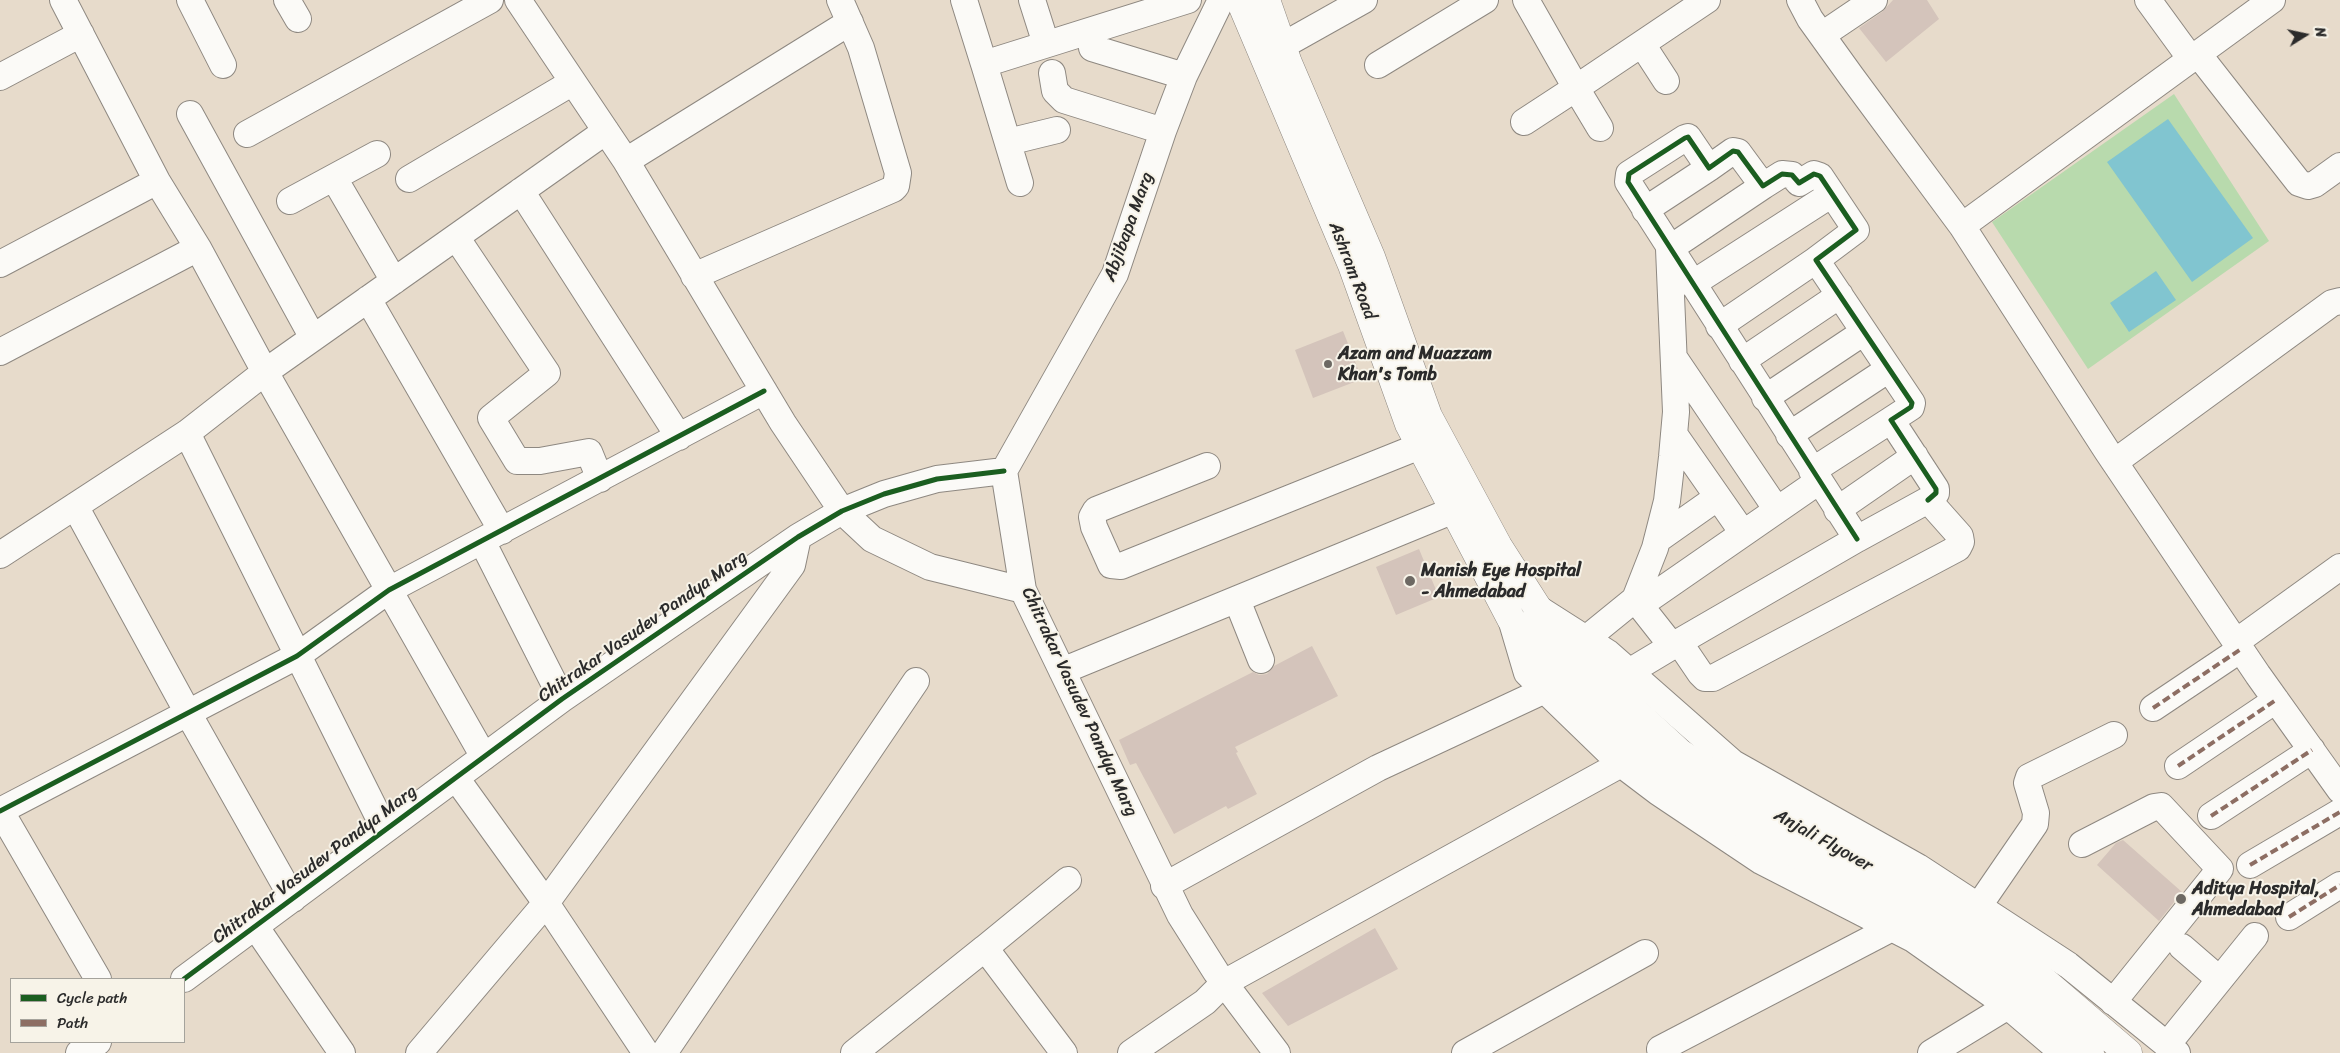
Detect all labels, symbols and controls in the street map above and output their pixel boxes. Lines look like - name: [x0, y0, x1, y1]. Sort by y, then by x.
- north arrow: [2280, 10, 2330, 60]
- text: N: [2307, 25, 2333, 39]
- street label: Abjibapa Marg: [1099, 169, 1159, 285]
- street label: Ashram Road: [1323, 219, 1381, 323]
- place label: Azam and Muazzam Khan's Tomb: [1338, 343, 1492, 386]
- marker: Azam and Muazzam Khan's Tomb: [1322, 358, 1334, 370]
- street label: Chitrakar Vasudev Pandya Marg: [534, 546, 752, 708]
- place label: Manish Eye Hospital - Ahmedabad: [1421, 560, 1581, 602]
- marker: Manish Eye Hospital - Ahmedabad: [1403, 574, 1417, 588]
- street label: Chitrakar Vasudev Pandya Marg: [1016, 584, 1142, 820]
- street label: Chitrakar Vasudev Pandya Marg: [208, 781, 422, 949]
- street label: Anjali Flyover: [1770, 805, 1876, 877]
- place label: Aditya Hospital, Ahmedabad: [2192, 878, 2320, 921]
- marker: Aditya Hospital, Ahmedabad: [2174, 892, 2188, 906]
- legend: [10, 978, 185, 1043]
- text: Cycle path: [57, 985, 127, 1011]
- text: Path: [57, 1010, 88, 1036]

